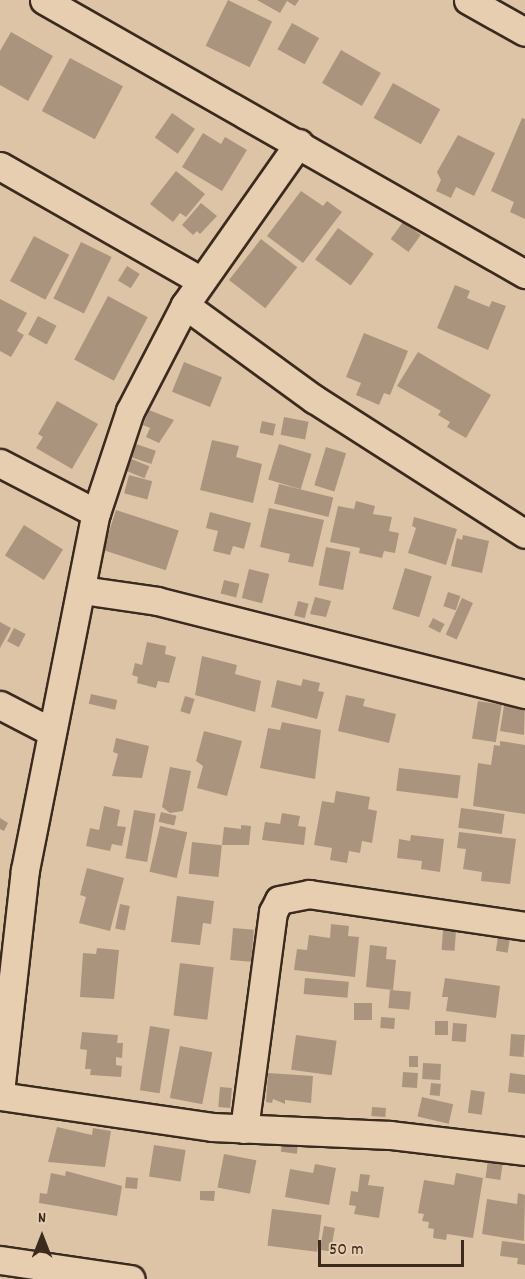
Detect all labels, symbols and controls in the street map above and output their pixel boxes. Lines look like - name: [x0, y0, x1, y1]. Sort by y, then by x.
- north arrow: [12, 1207, 72, 1267]
- text: N: [38, 1207, 46, 1230]
- scale bar: [321, 1228, 466, 1266]
- text: 50 m: [329, 1238, 364, 1263]

